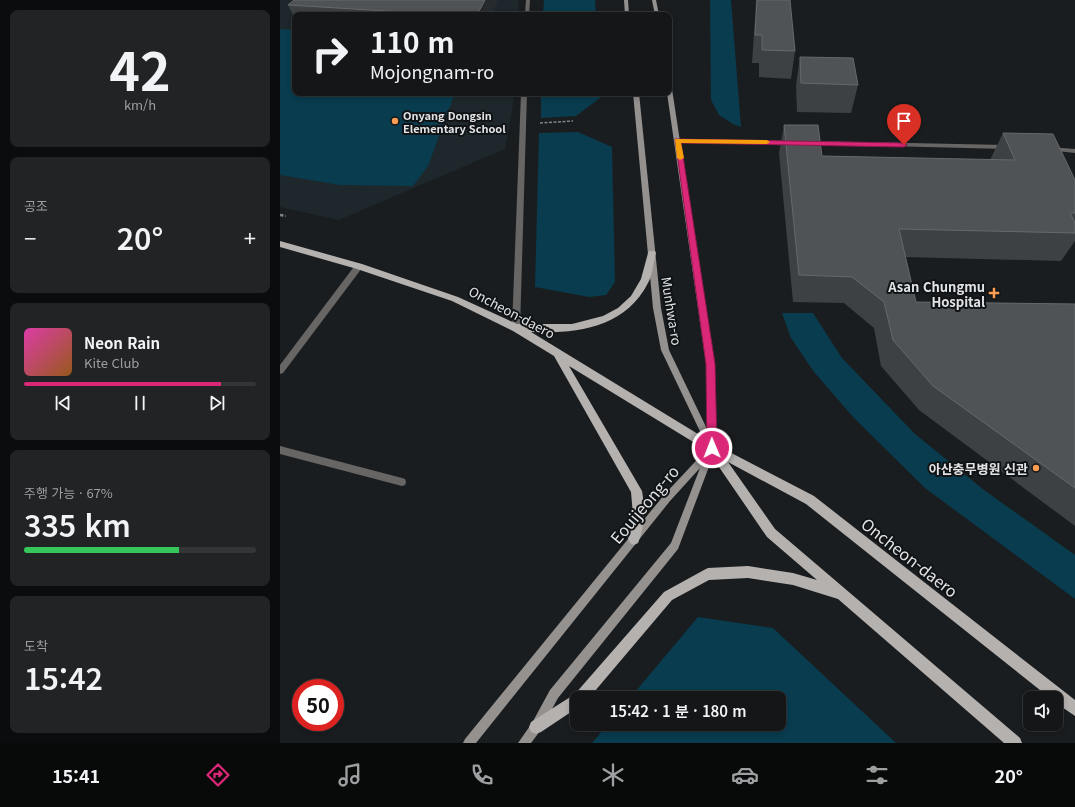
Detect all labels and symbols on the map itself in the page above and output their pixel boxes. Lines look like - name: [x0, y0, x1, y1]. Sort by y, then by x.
- pin: [887, 104, 921, 145]
- place label: Onyang Dongsin Elementary School: [403, 107, 506, 136]
- marker: Onyang Dongsin Elementary School: [390, 116, 400, 126]
- street label: Munhwa-ro: [657, 275, 687, 347]
- place label: Asan Chungmu Hospital: [887, 277, 985, 311]
- street label: Oncheon-daero: [466, 281, 558, 343]
- marker: Asan Chungmu Hospital: [988, 287, 1000, 299]
- position arrow: [691, 427, 733, 469]
- place label: 아산충무병원 신관: [929, 459, 1028, 478]
- street label: Eouijeong-ro: [604, 460, 684, 548]
- marker: 아산충무병원 신관: [1031, 463, 1041, 473]
- street label: Oncheon-daero: [857, 512, 963, 602]
- speed limit sign: 50: [292, 679, 344, 731]

